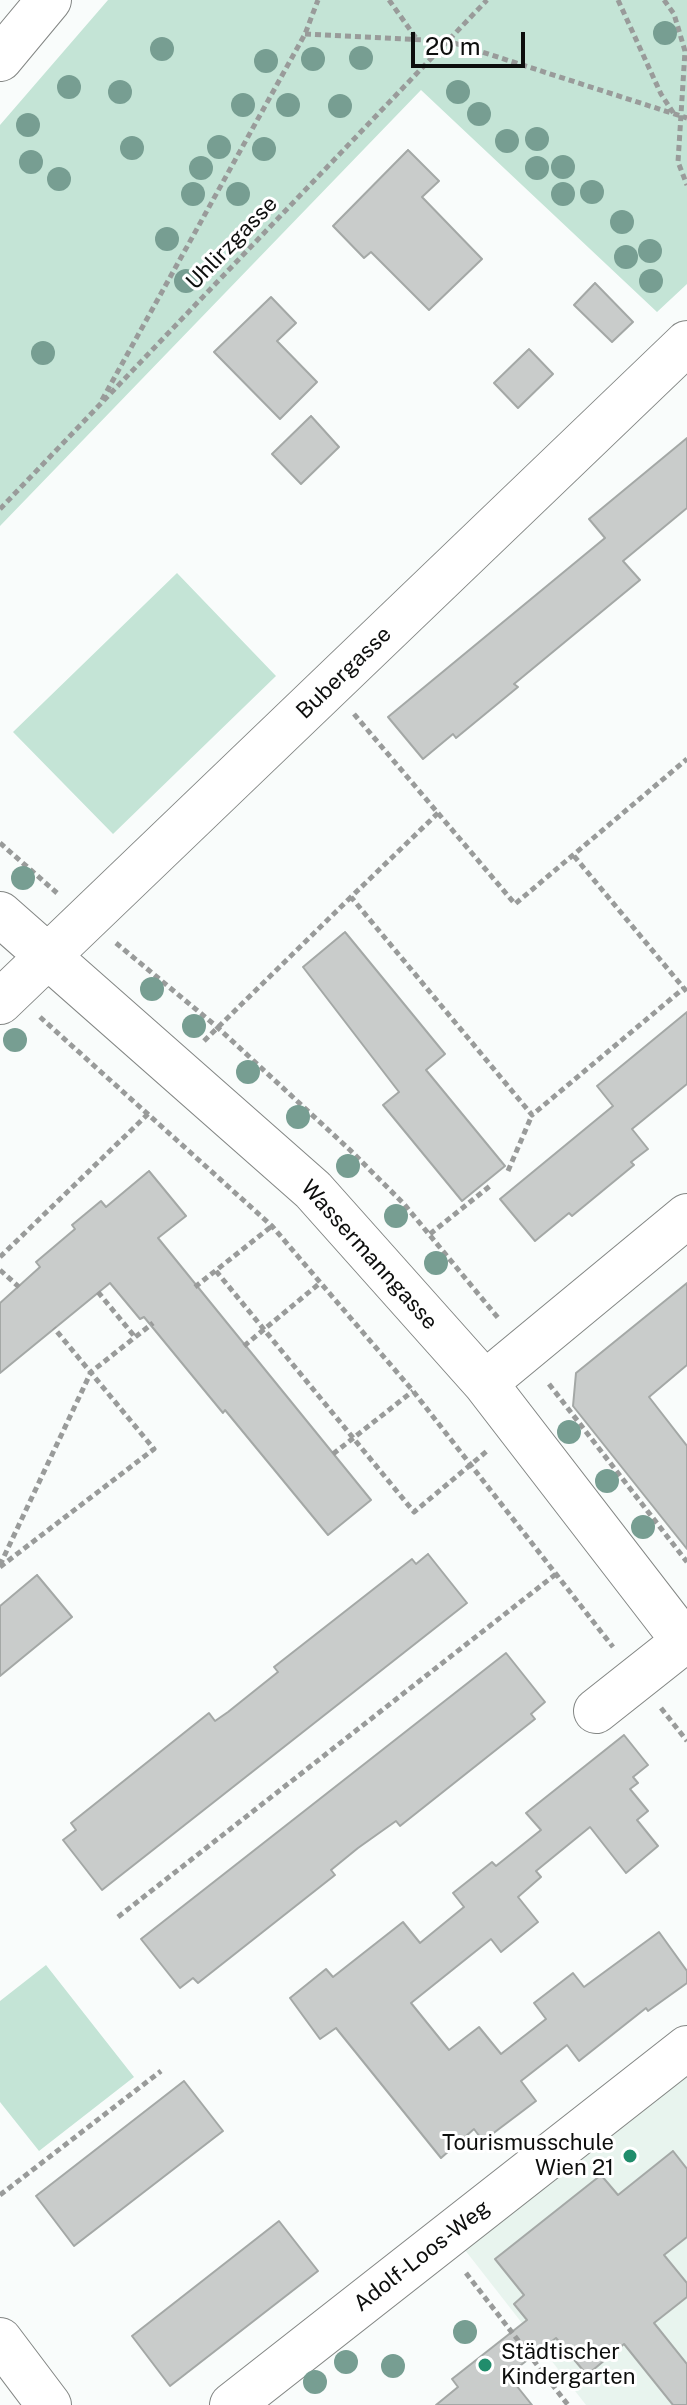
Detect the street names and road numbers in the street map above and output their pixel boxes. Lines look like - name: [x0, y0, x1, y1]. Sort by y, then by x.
- street label: Uhlirzgasse: [181, 191, 283, 295]
- street label: Bubergasse: [291, 621, 397, 725]
- street label: Wassermanngasse: [295, 1175, 443, 1335]
- street label: Adolf-Loos-Weg: [349, 2195, 495, 2317]

